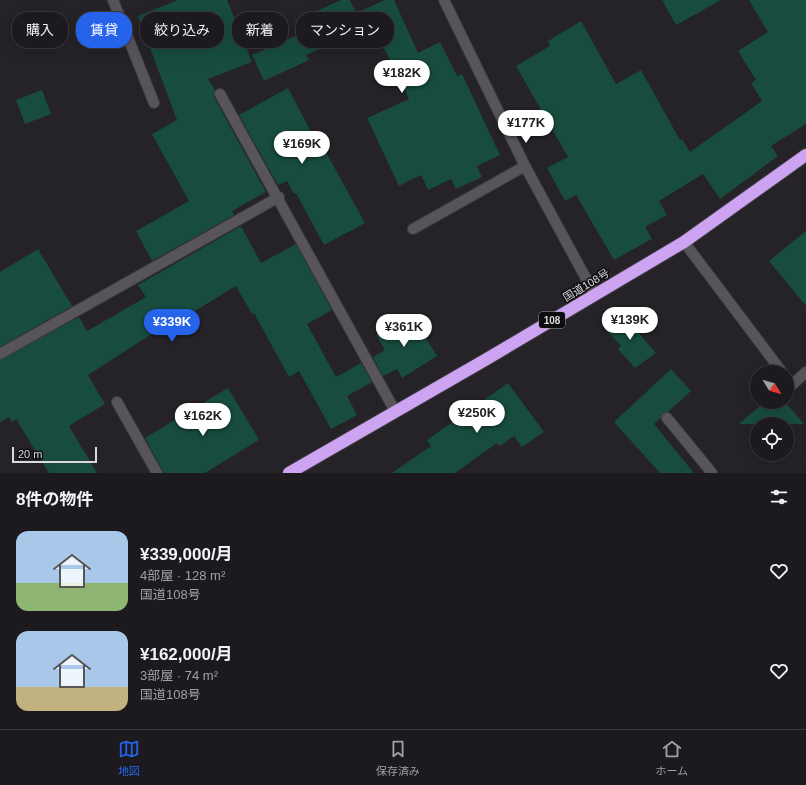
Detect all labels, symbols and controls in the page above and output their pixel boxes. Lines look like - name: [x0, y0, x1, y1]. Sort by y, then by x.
- chip: 購入: [12, 12, 68, 48]
- chip: 賃貸: [76, 12, 132, 48]
- chip: 絞り込み: [140, 12, 224, 48]
- chip: 新着: [232, 12, 288, 48]
- chip: マンション: [296, 12, 394, 48]
- pin: ¥182K: [374, 60, 430, 94]
- text: ¥182K: [383, 65, 421, 80]
- pin: ¥177K: [498, 110, 554, 144]
- text: ¥177K: [507, 115, 545, 130]
- pin: ¥169K: [274, 131, 330, 165]
- text: ¥169K: [283, 136, 321, 151]
- street label: 国道108号: [561, 267, 611, 303]
- pin: ¥139K: [602, 307, 658, 341]
- pin: ¥339K: [144, 309, 200, 343]
- road number: 108: [539, 312, 565, 328]
- text: ¥139K: [611, 312, 649, 327]
- text: ¥339K: [153, 314, 191, 329]
- pin: ¥361K: [376, 314, 432, 348]
- text: ¥361K: [385, 319, 423, 334]
- north arrow: [750, 365, 794, 409]
- map controls: [750, 365, 794, 461]
- pin: ¥250K: [449, 400, 505, 434]
- pin: ¥162K: [175, 403, 231, 437]
- text: ¥250K: [458, 405, 496, 420]
- text: ¥162K: [184, 408, 222, 423]
- button: locate: [750, 417, 794, 461]
- scale bar: [12, 445, 97, 464]
- text: 20 m: [18, 448, 42, 460]
- icon: filters: [768, 486, 790, 508]
- text: 8件の物件: [16, 490, 93, 509]
- text: ¥339,000/月: [140, 545, 233, 564]
- icon: home: [48, 547, 96, 595]
- icon: heart: [768, 560, 790, 582]
- text: 4部屋 · 128 m²: [140, 568, 225, 583]
- text: 国道108号: [140, 587, 201, 602]
- text: ¥162,000/月: [140, 645, 233, 664]
- icon: home: [48, 647, 96, 695]
- icon: heart: [768, 660, 790, 682]
- text: 3部屋 · 74 m²: [140, 668, 218, 683]
- text: 国道108号: [140, 687, 201, 702]
- tab: 地図: [118, 738, 140, 778]
- tab: 保存済み: [376, 738, 420, 778]
- tab: ホーム: [655, 738, 688, 778]

